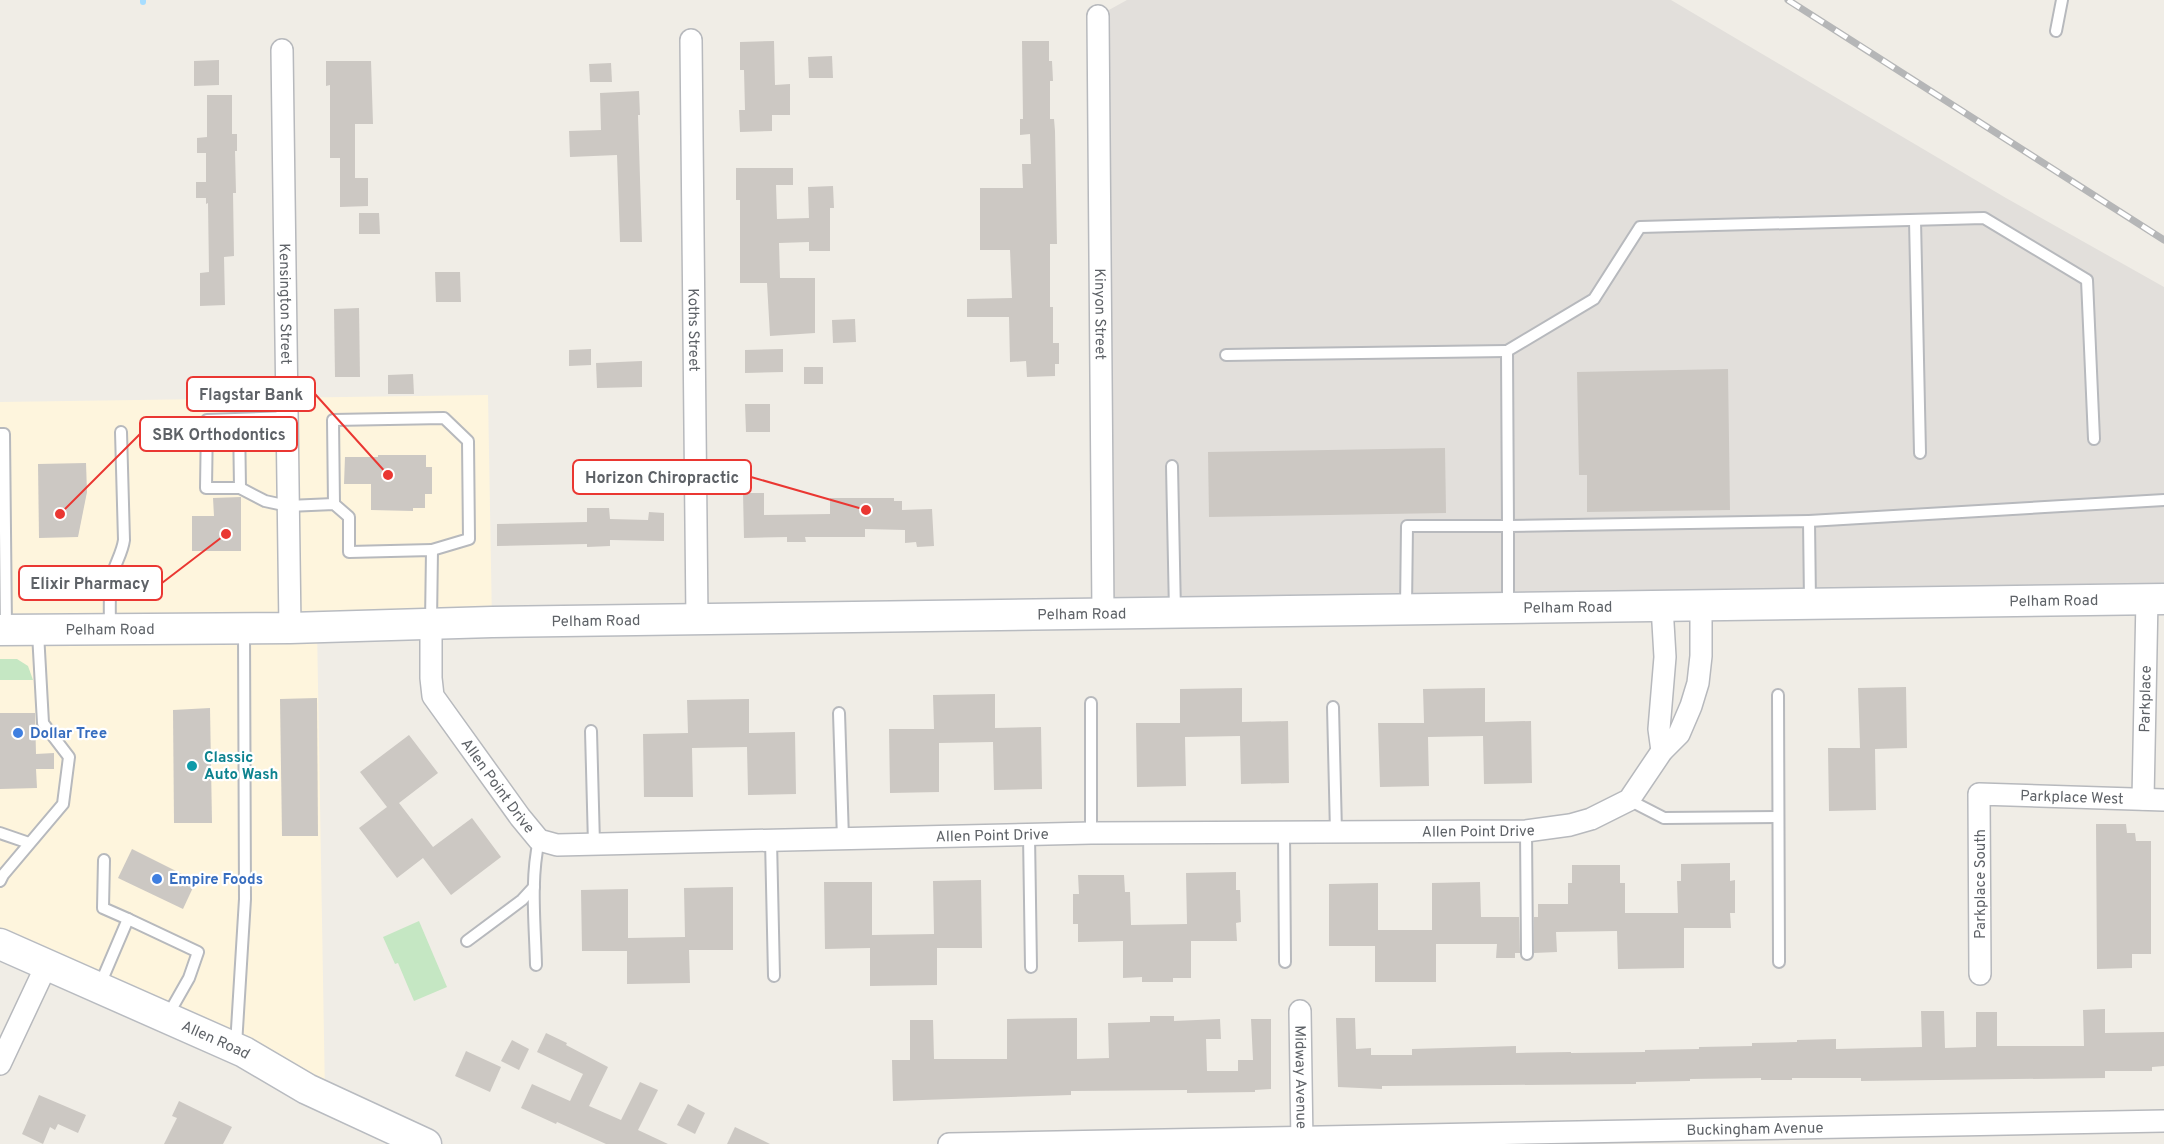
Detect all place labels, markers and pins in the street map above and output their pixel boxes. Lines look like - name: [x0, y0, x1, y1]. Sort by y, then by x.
- callout: Flagstar Bank: [187, 377, 315, 411]
- callout: SBK Orthodontics: [140, 417, 297, 451]
- callout: Horizon Chiropractic: [573, 460, 751, 494]
- callout: Elixir Pharmacy: [19, 566, 162, 600]
- place label: Dollar Tree: [30, 725, 107, 744]
- marker: Dollar Tree: [11, 726, 25, 740]
- place label: Classic Auto Wash: [204, 749, 278, 785]
- marker: Classic Auto Wash: [185, 759, 199, 773]
- place label: Empire Foods: [169, 871, 263, 890]
- marker: Empire Foods: [150, 872, 164, 886]

